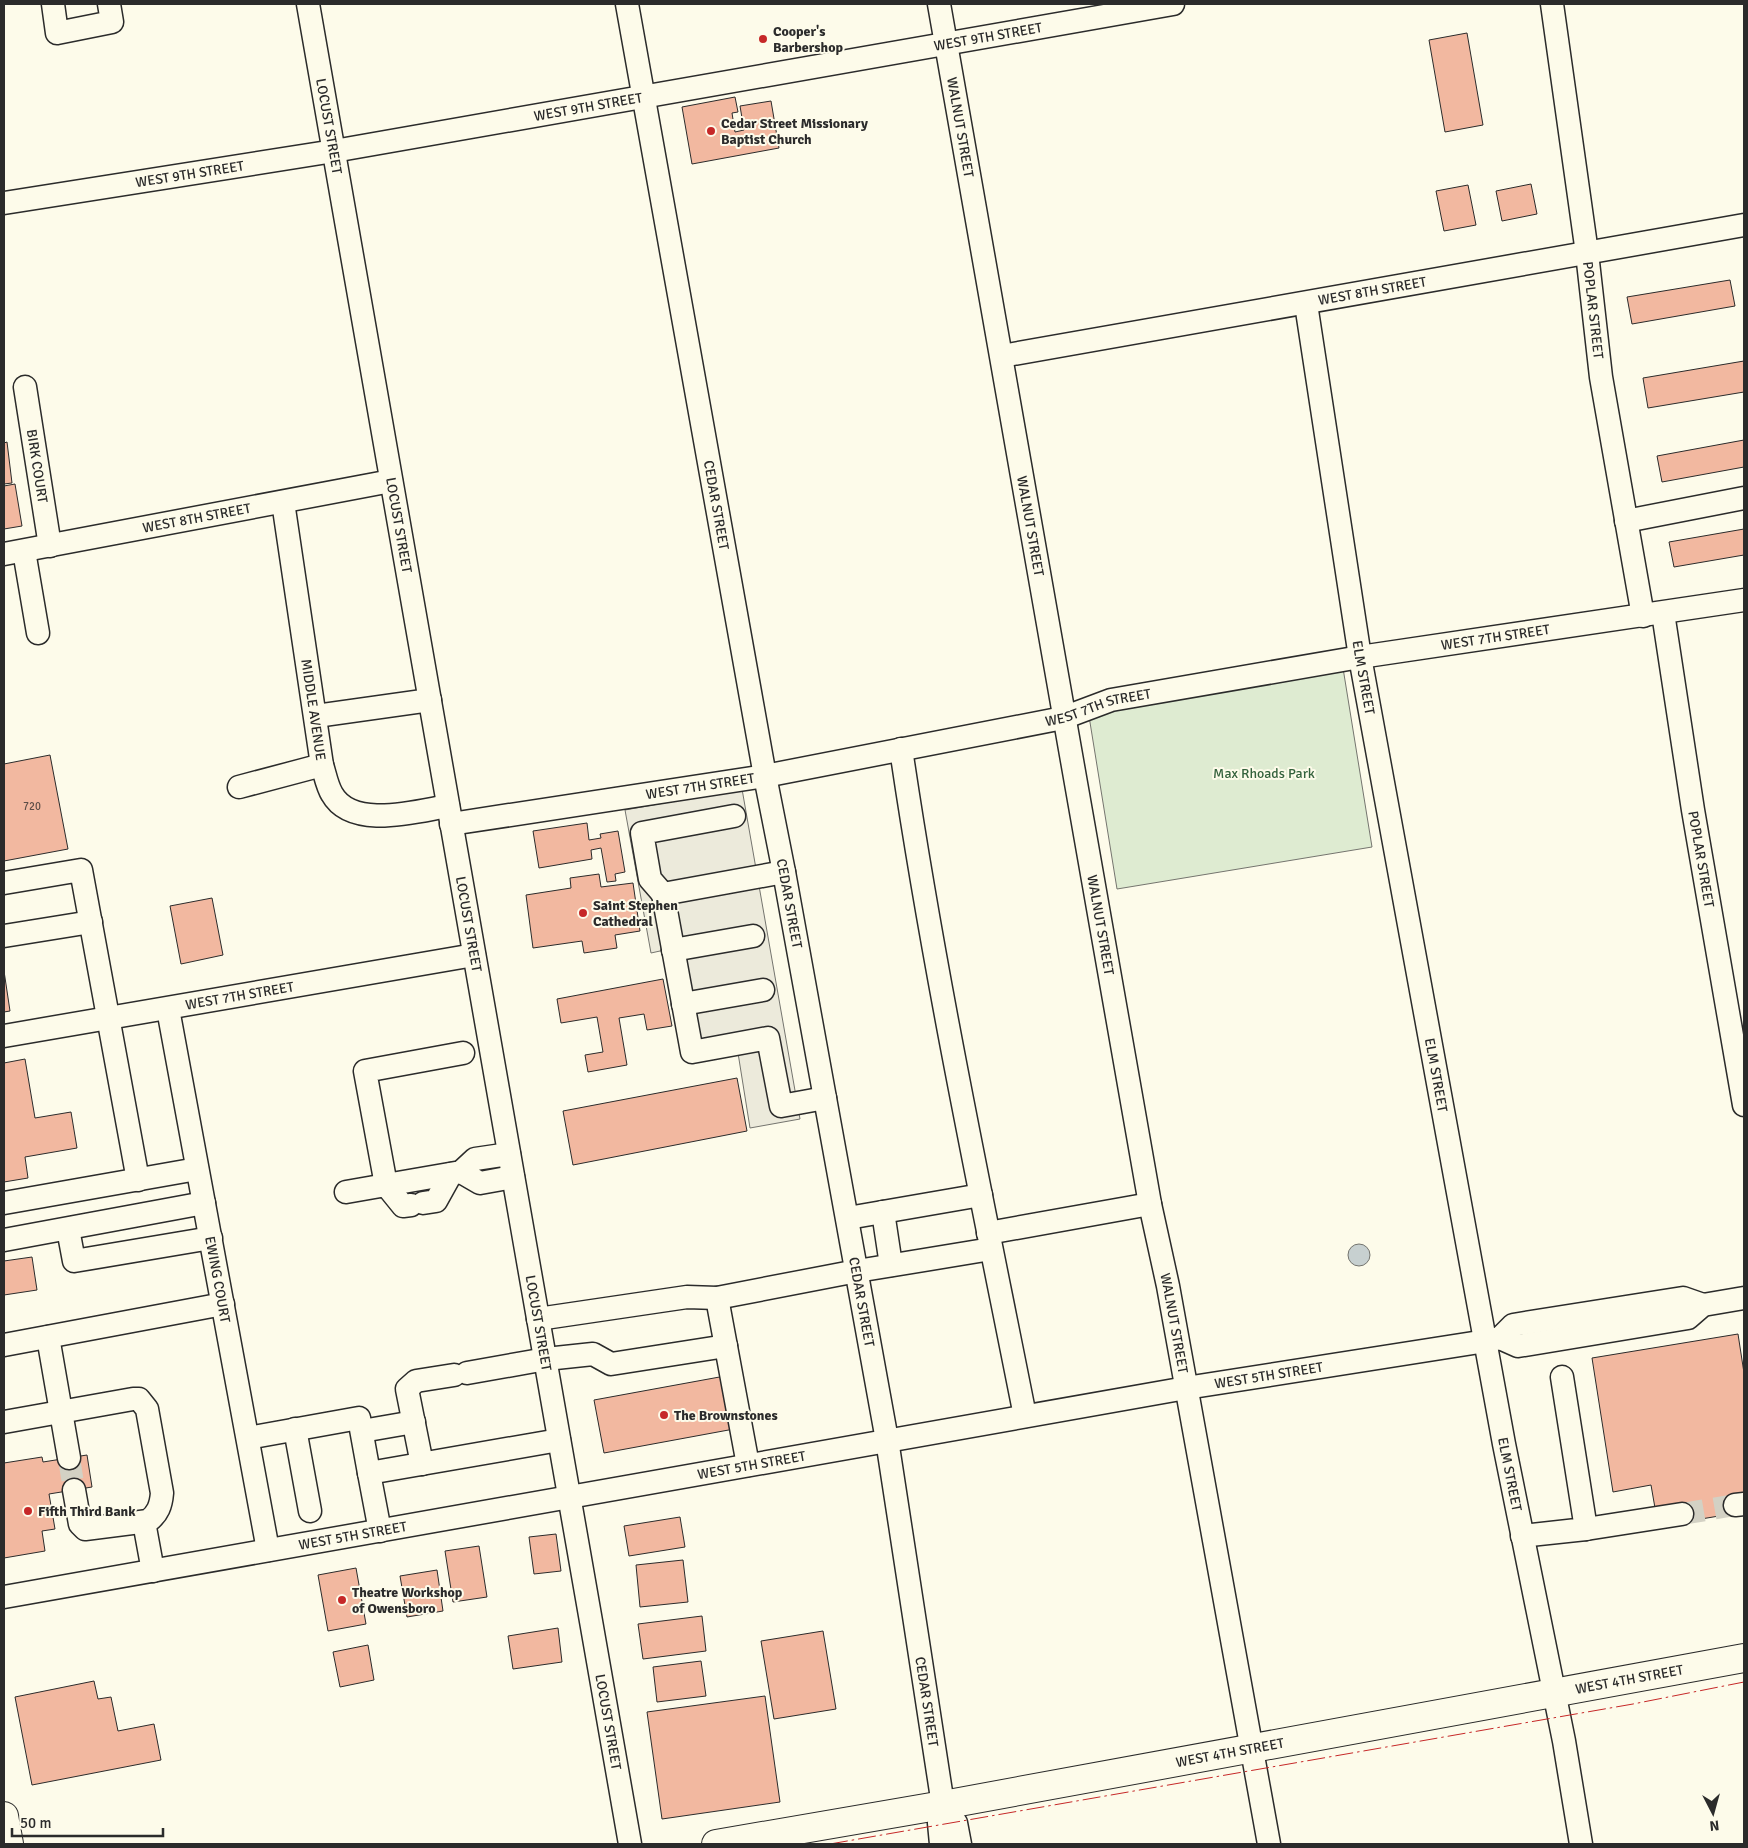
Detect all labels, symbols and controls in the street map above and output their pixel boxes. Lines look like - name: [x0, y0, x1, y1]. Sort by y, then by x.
- street label: WEST 9TH STREET: [932, 19, 1044, 54]
- place label: Cooper's Barbershop: [773, 23, 843, 56]
- marker: Cooper's Barbershop: [757, 33, 769, 45]
- street label: WALNUT STREET: [943, 76, 978, 179]
- street label: LOCUST STREET: [313, 77, 346, 175]
- street label: WEST 9TH STREET: [533, 89, 644, 124]
- place label: Cedar Street Missionary Baptist Church: [721, 115, 868, 148]
- marker: Cedar Street Missionary Baptist Church: [705, 125, 717, 137]
- street label: WEST 9TH STREET: [134, 157, 245, 191]
- street label: POPLAR STREET: [1580, 261, 1607, 360]
- street label: WEST 8TH STREET: [1317, 273, 1428, 309]
- street label: BIRK COURT: [23, 428, 52, 504]
- street label: CEDAR STREET: [700, 459, 733, 551]
- street label: WALNUT STREET: [1014, 474, 1048, 578]
- street label: LOCUST STREET: [382, 476, 416, 574]
- street label: WEST 8TH STREET: [141, 499, 252, 536]
- street label: WEST 7TH STREET: [1440, 620, 1551, 653]
- street label: ELM STREET: [1349, 639, 1379, 716]
- street label: MIDDLE AVENUE: [298, 658, 330, 762]
- street label: WEST 7TH STREET: [1044, 685, 1152, 730]
- park label: Max Rhoads Park: [1213, 765, 1315, 782]
- street label: WEST 7TH STREET: [645, 769, 756, 803]
- house number: 720: [23, 800, 41, 813]
- street label: POPLAR STREET: [1685, 809, 1718, 909]
- street label: CEDAR STREET: [773, 857, 806, 950]
- street label: WALNUT STREET: [1084, 873, 1118, 976]
- street label: LOCUST STREET: [452, 875, 486, 973]
- place label: Saint Stephen Cathedral: [593, 897, 678, 930]
- marker: Saint Stephen Cathedral: [577, 907, 589, 919]
- street label: WEST 7TH STREET: [184, 978, 295, 1013]
- street label: ELM STREET: [1421, 1037, 1452, 1113]
- street label: EWING COURT: [202, 1235, 234, 1324]
- street label: CEDAR STREET: [845, 1256, 878, 1348]
- street label: WALNUT STREET: [1157, 1271, 1192, 1375]
- street label: LOCUST STREET: [522, 1274, 556, 1372]
- street label: WEST 5TH STREET: [1213, 1358, 1324, 1392]
- place label: The Brownstones: [674, 1407, 778, 1424]
- marker: The Brownstones: [658, 1409, 670, 1421]
- street label: ELM STREET: [1494, 1436, 1526, 1513]
- street label: WEST 5TH STREET: [696, 1447, 807, 1483]
- place label: Fifth Third Bank: [38, 1503, 136, 1520]
- marker: Fifth Third Bank: [22, 1505, 34, 1517]
- street label: WEST 5TH STREET: [297, 1517, 408, 1553]
- place label: Theatre Workshop of Owensboro: [352, 1584, 463, 1617]
- marker: Theatre Workshop of Owensboro: [336, 1594, 348, 1606]
- street label: CEDAR STREET: [912, 1655, 942, 1748]
- street label: WEST 4TH STREET: [1574, 1661, 1685, 1697]
- street label: LOCUST STREET: [592, 1673, 625, 1771]
- street label: WEST 4TH STREET: [1174, 1734, 1285, 1771]
- north arrow: [1688, 1788, 1738, 1838]
- scale bar: [12, 1806, 164, 1838]
- text: 50 m: [20, 1814, 51, 1832]
- text: N: [1709, 1816, 1720, 1834]

